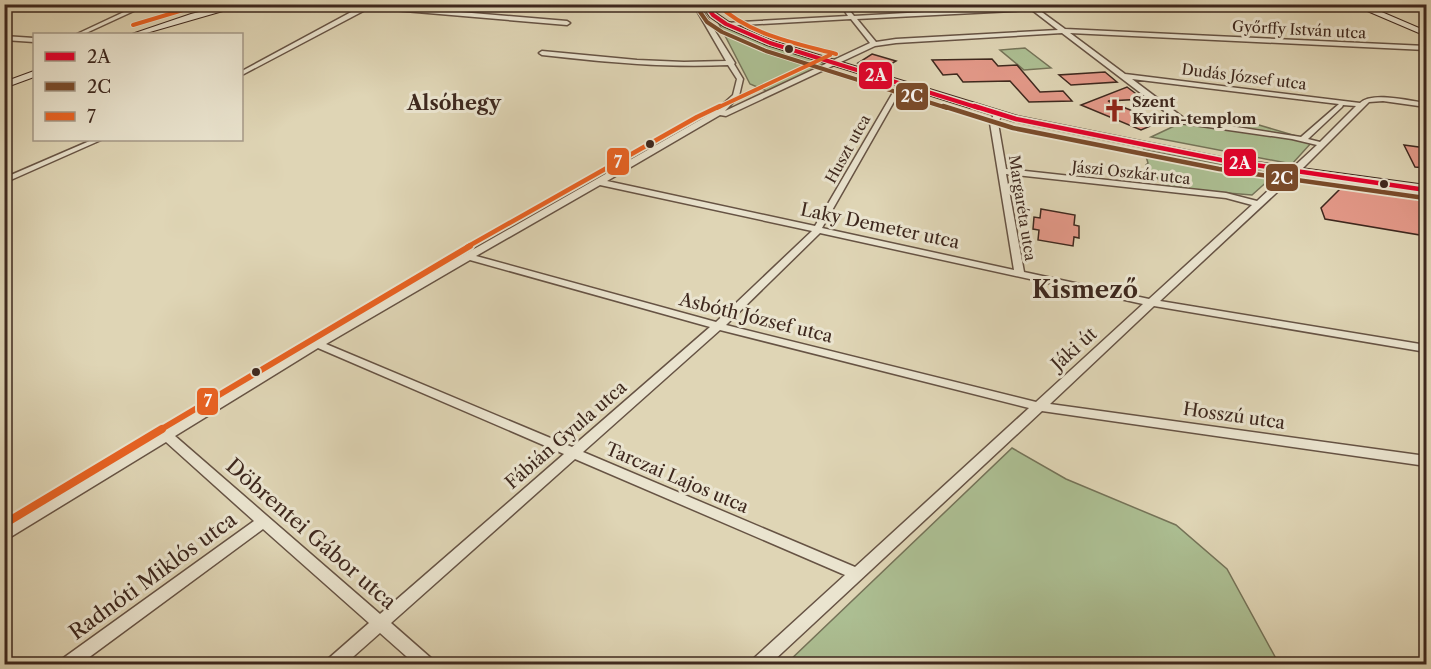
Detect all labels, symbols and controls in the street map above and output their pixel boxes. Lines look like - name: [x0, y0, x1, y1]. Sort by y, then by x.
- street label: Győrffy István utca: [1231, 16, 1367, 43]
- legend: [33, 33, 243, 141]
- unlabelled marker: [783, 43, 795, 55]
- text: 2A: [87, 46, 111, 68]
- street label: Dudás József utca: [1181, 59, 1308, 94]
- line badge: 2A: [858, 61, 893, 90]
- text: 2A: [865, 65, 888, 85]
- text: 2C: [87, 76, 111, 98]
- line badge: 2C: [895, 82, 929, 111]
- text: 2C: [901, 86, 923, 106]
- district label: Alsóhegy: [406, 91, 502, 115]
- place label: Szent Kvirin-templom: [1132, 92, 1257, 128]
- church icon: Szent Kvirin-templom: [1101, 98, 1127, 124]
- text: 7: [87, 106, 96, 128]
- street label: Huszt utca: [821, 111, 874, 186]
- unlabelled marker: [644, 138, 656, 150]
- line badge: 7: [606, 147, 630, 176]
- line badge: 2A: [1223, 148, 1257, 177]
- text: 7: [614, 152, 623, 172]
- text: 2A: [1229, 153, 1252, 173]
- street label: Margaréta utca: [1005, 154, 1040, 262]
- street label: Jászi Oszkár utca: [1069, 157, 1191, 188]
- line badge: 2C: [1265, 163, 1299, 192]
- text: 2C: [1271, 168, 1293, 188]
- unlabelled marker: [1378, 178, 1390, 190]
- street label: Laky Demeter utca: [798, 198, 962, 254]
- district label: Kismező: [1032, 275, 1138, 304]
- street label: Asbóth József utca: [676, 288, 836, 348]
- street label: Jáki út: [1045, 323, 1102, 377]
- unlabelled marker: [250, 366, 262, 378]
- street label: Fábián Gyula utca: [501, 376, 632, 494]
- line badge: 7: [196, 387, 219, 416]
- text: 7: [204, 391, 213, 411]
- street label: Hosszú utca: [1181, 398, 1287, 434]
- street label: Tarczai Lajos utca: [602, 438, 752, 518]
- street label: Döbrentei Gábor utca: [221, 453, 402, 615]
- street label: Radnóti Miklós utca: [64, 506, 242, 645]

